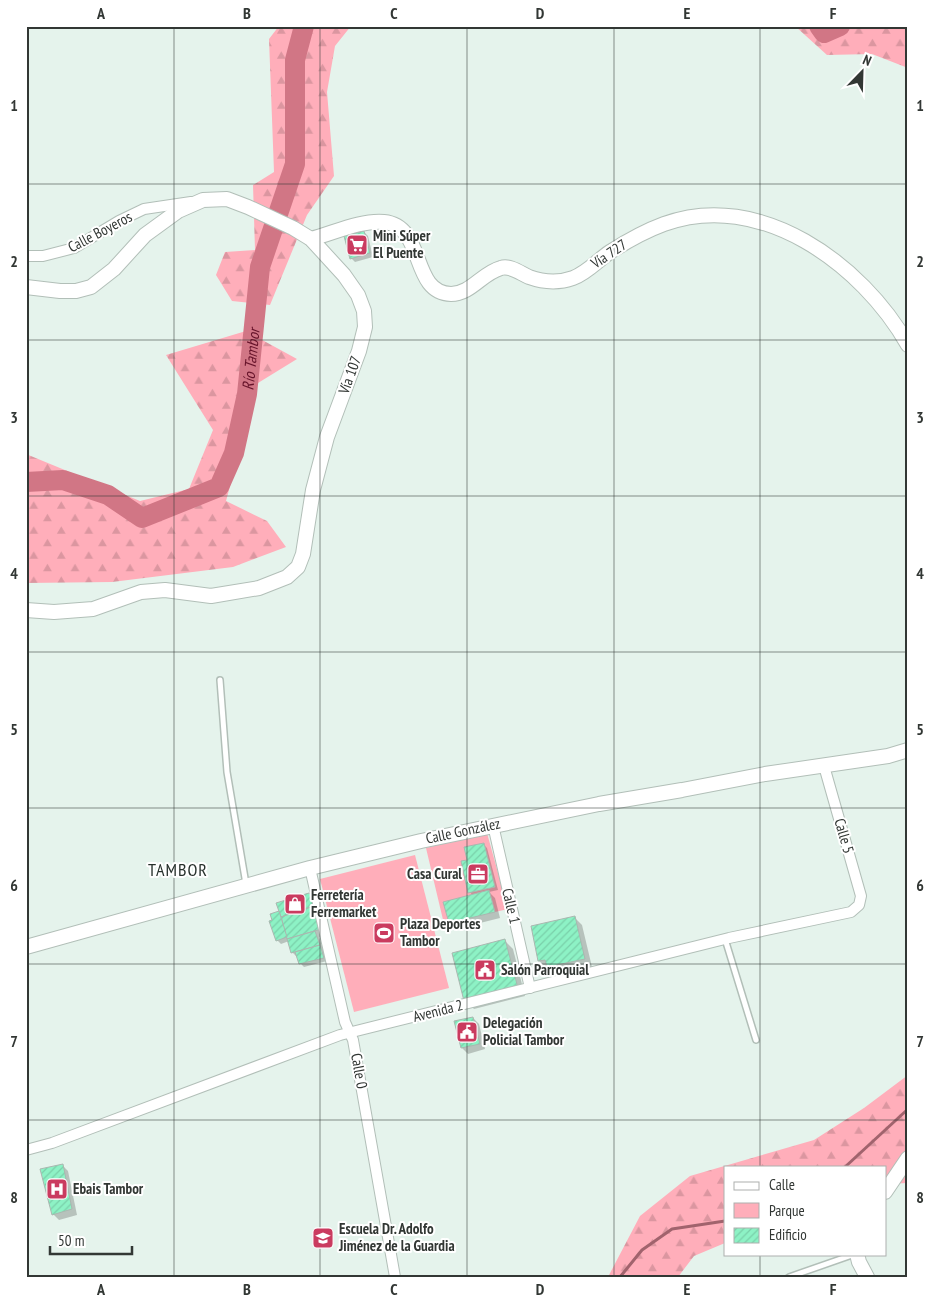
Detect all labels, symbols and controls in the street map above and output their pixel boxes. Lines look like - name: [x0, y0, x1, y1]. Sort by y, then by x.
- text: A: [96, 3, 106, 23]
- text: B: [243, 3, 251, 23]
- text: C: [390, 3, 398, 23]
- text: D: [536, 3, 545, 23]
- text: E: [684, 3, 691, 23]
- text: F: [830, 3, 837, 23]
- north arrow: [836, 48, 886, 98]
- text: N: [860, 50, 874, 70]
- text: 1: [10, 95, 18, 115]
- text: 1: [916, 95, 924, 115]
- street label: Calle Boyeros: [64, 207, 135, 256]
- place label: Mini Súper El Puente: [373, 226, 431, 262]
- supermarket icon: Mini Súper El Puente: [345, 233, 369, 257]
- street label: Vía 727: [586, 235, 630, 273]
- text: 2: [10, 251, 18, 271]
- text: 2: [916, 251, 924, 271]
- water label: Río Tambor: [237, 325, 264, 391]
- street label: Vía 107: [334, 353, 365, 397]
- text: 3: [10, 407, 18, 427]
- text: 3: [916, 407, 924, 427]
- text: 4: [10, 563, 18, 583]
- text: 4: [916, 563, 924, 583]
- text: 5: [10, 719, 18, 739]
- text: 5: [916, 719, 924, 739]
- street label: Calle González: [424, 813, 502, 848]
- street label: Calle 5: [830, 816, 859, 856]
- district label: TAMBOR: [148, 858, 208, 881]
- office icon: Casa Cural: [466, 862, 490, 886]
- place label: Casa Cural: [407, 864, 462, 883]
- text: 6: [10, 875, 18, 895]
- text: 6: [916, 875, 924, 895]
- place label: Ferretería Ferremarket: [311, 885, 377, 921]
- street label: Calle 1: [498, 886, 525, 925]
- shop icon: Ferretería Ferremarket: [283, 892, 307, 916]
- place label: Plaza Deportes Tambor: [400, 914, 481, 950]
- sports icon: Plaza Deportes Tambor: [372, 921, 396, 945]
- public building icon: Salón Parroquial: [473, 958, 497, 982]
- place label: Salón Parroquial: [501, 960, 589, 979]
- street label: Avenida 2: [411, 995, 465, 1026]
- place label: Delegación Policial Tambor: [483, 1013, 565, 1049]
- public building icon: Delegación Policial Tambor: [455, 1020, 479, 1044]
- text: 7: [10, 1031, 18, 1051]
- text: 7: [916, 1031, 924, 1051]
- street label: Calle 0: [347, 1052, 372, 1090]
- legend: [724, 1166, 886, 1256]
- text: Calle: [769, 1175, 795, 1194]
- hospital icon: Ebais Tambor: [45, 1177, 69, 1201]
- place label: Ebais Tambor: [73, 1179, 144, 1198]
- text: 8: [10, 1187, 18, 1207]
- text: 8: [916, 1187, 924, 1207]
- text: Parque: [769, 1201, 805, 1220]
- place label: Escuela Dr. Adolfo Jiménez de la Guardia: [338, 1219, 455, 1255]
- scale bar: [50, 1223, 132, 1255]
- text: Edificio: [769, 1225, 807, 1244]
- school or university icon: Escuela Dr. Adolfo Jiménez de la Guardia: [311, 1226, 335, 1250]
- text: 50 m: [58, 1231, 84, 1250]
- text: A: [96, 1279, 106, 1299]
- text: B: [243, 1279, 251, 1299]
- text: C: [390, 1279, 398, 1299]
- text: D: [536, 1279, 545, 1299]
- text: E: [684, 1279, 691, 1299]
- text: F: [830, 1279, 837, 1299]

